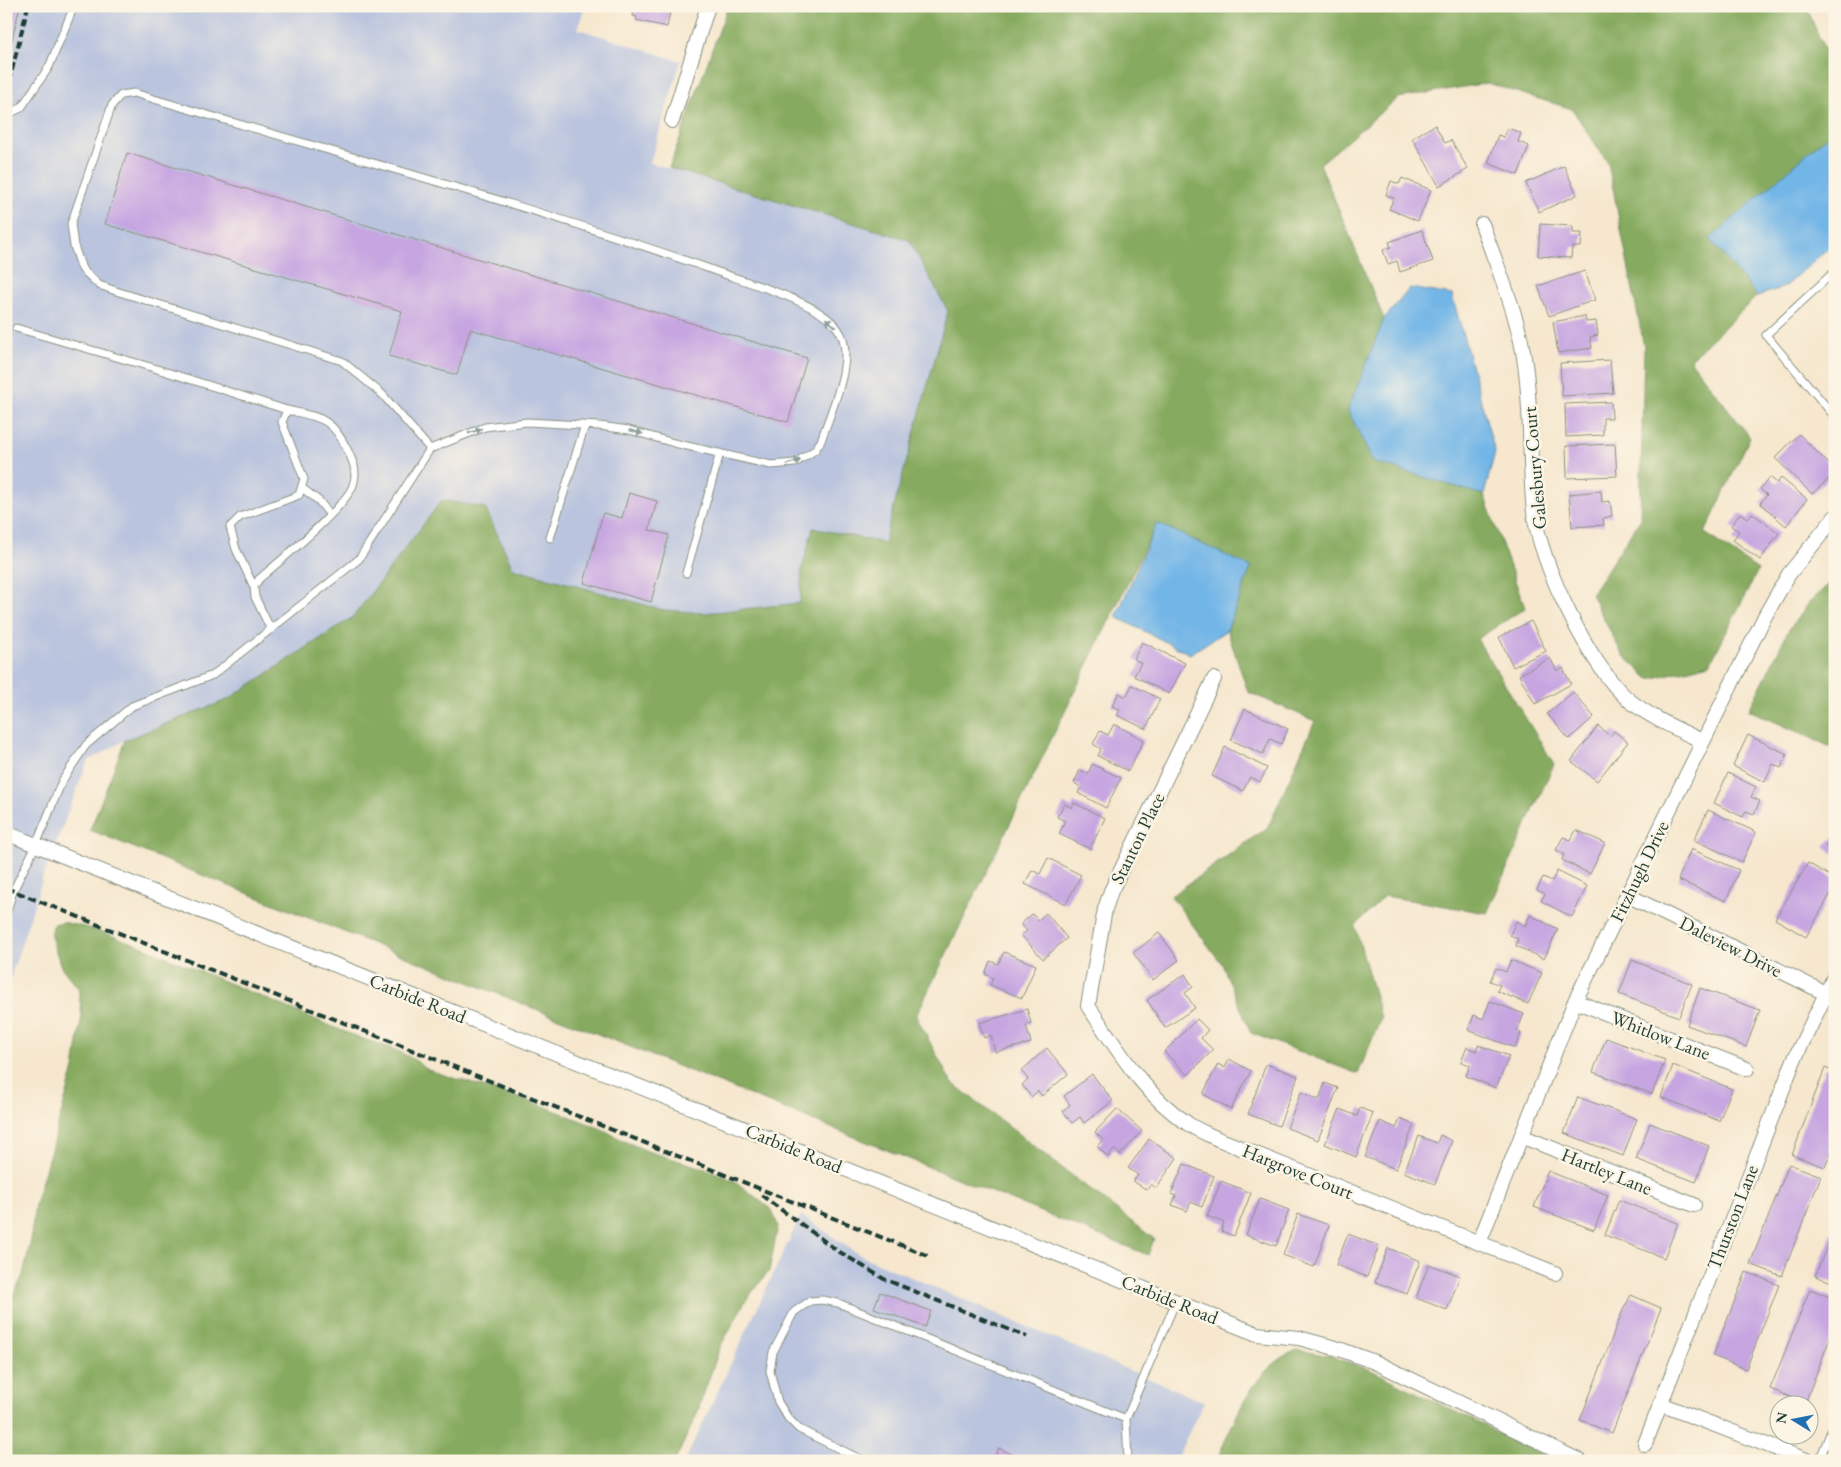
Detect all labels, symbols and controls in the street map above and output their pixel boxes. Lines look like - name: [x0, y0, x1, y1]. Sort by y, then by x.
- one-way arrow: [825, 318, 838, 329]
- street label: Galesbury Court: [1517, 406, 1552, 530]
- one-way arrow: [467, 427, 482, 434]
- one-way arrow: [628, 428, 643, 436]
- one-way arrow: [786, 458, 801, 466]
- street label: Stanton Place: [1105, 788, 1170, 888]
- street label: Fitzhugh Drive: [1604, 816, 1675, 926]
- street label: Daleview Drive: [1675, 910, 1786, 983]
- street label: Carbide Road: [366, 968, 470, 1029]
- street label: Whitlow Lane: [1608, 1005, 1714, 1066]
- street label: Carbide Road: [742, 1118, 846, 1179]
- street label: Hargrove Court: [1239, 1138, 1357, 1205]
- street label: Hartley Lane: [1558, 1142, 1656, 1201]
- street label: Thurston Lane: [1701, 1161, 1764, 1273]
- street label: Carbide Road: [1118, 1269, 1222, 1330]
- north arrow: [1768, 1394, 1818, 1444]
- text: N: [1771, 1410, 1791, 1425]

